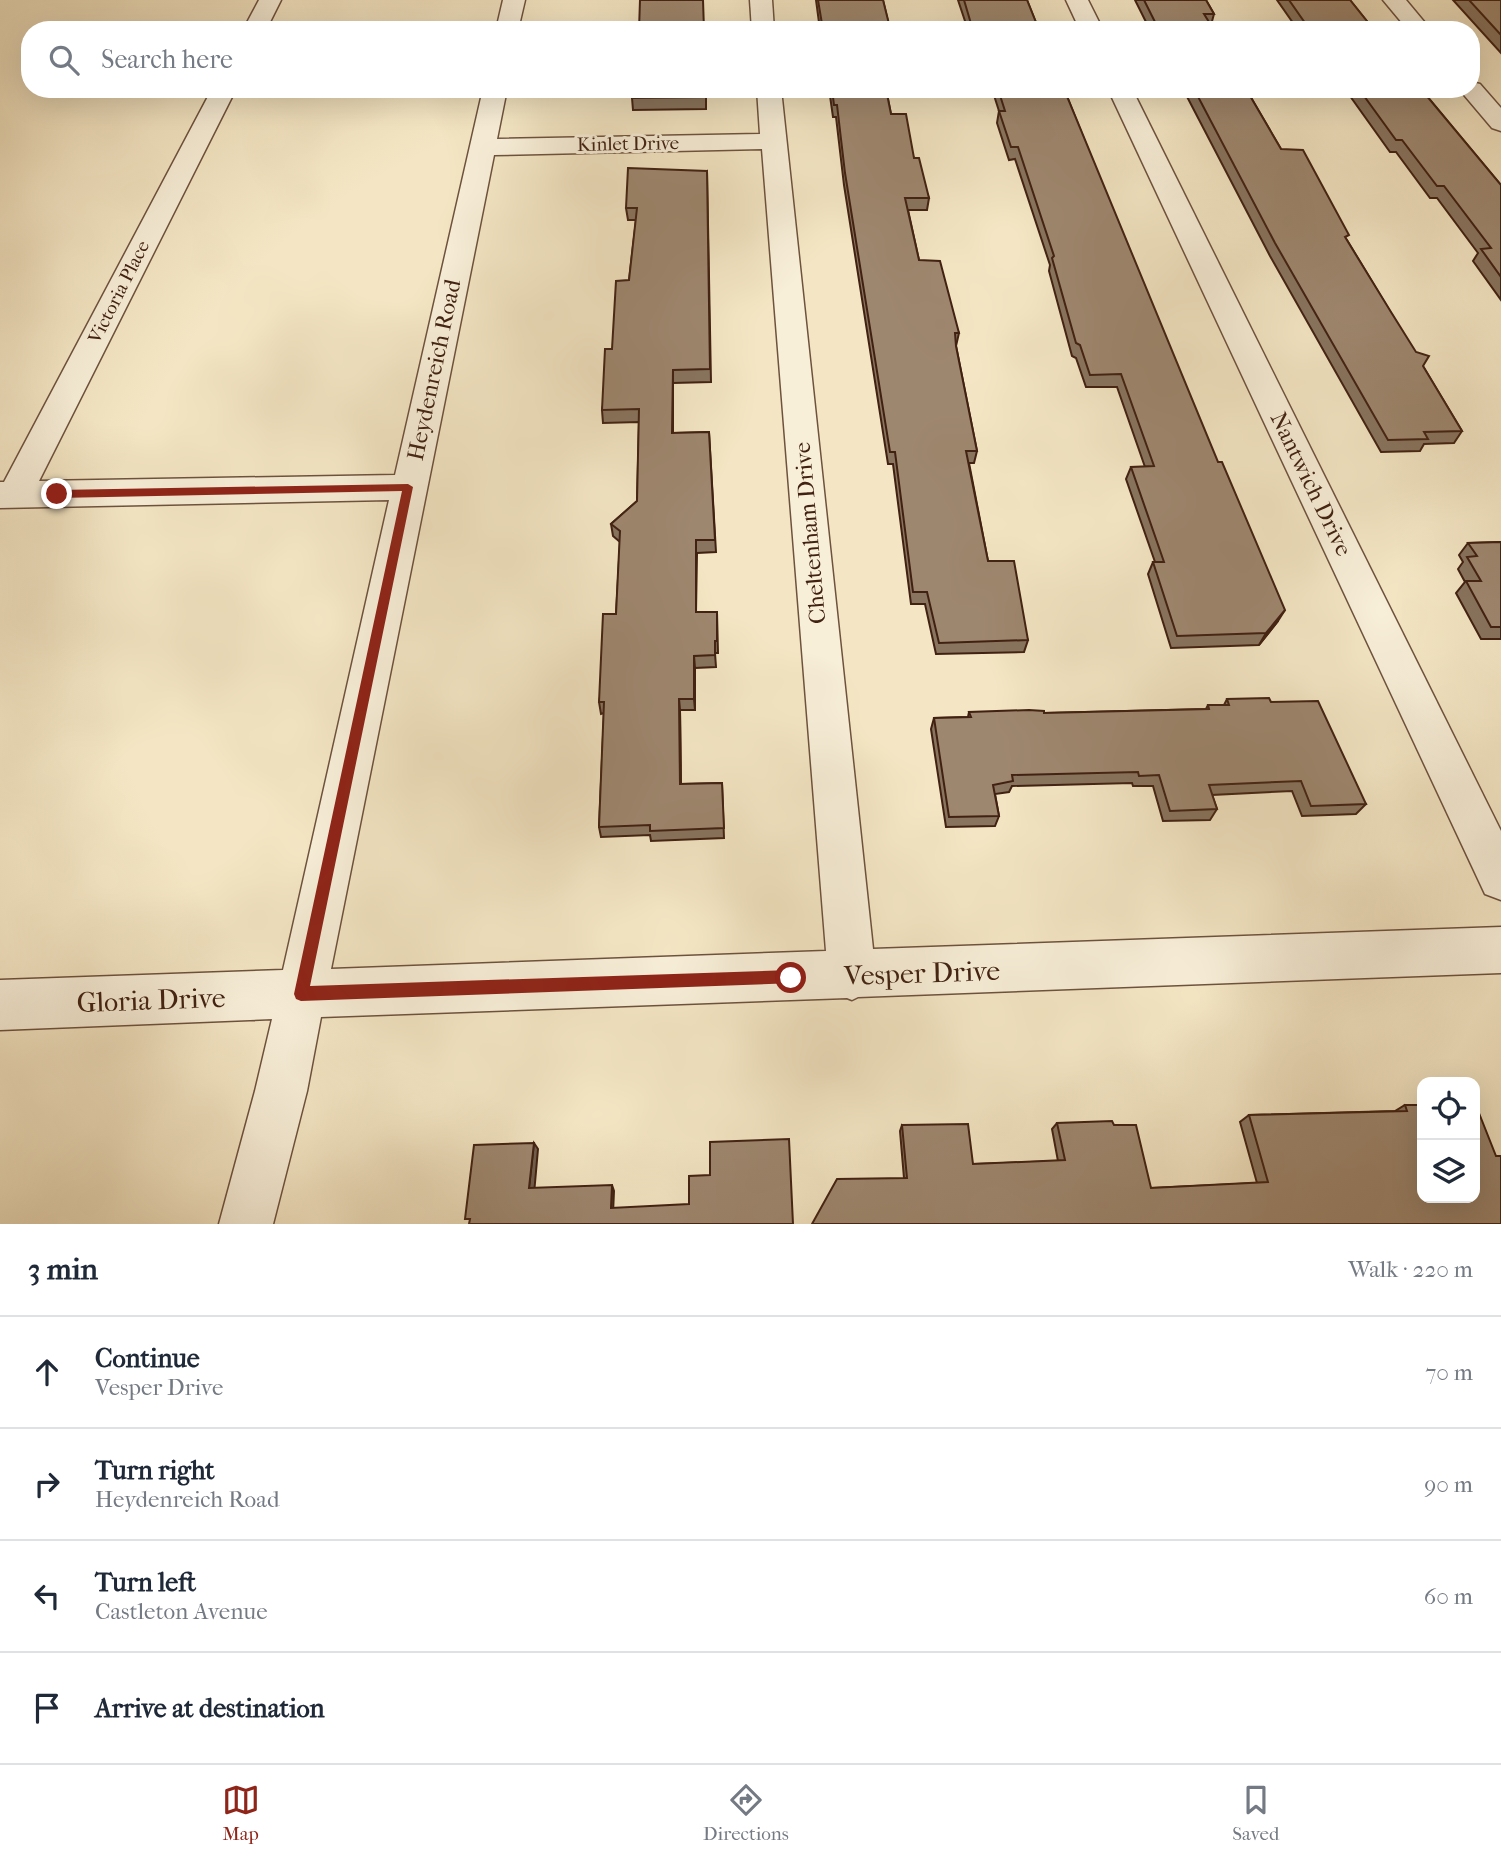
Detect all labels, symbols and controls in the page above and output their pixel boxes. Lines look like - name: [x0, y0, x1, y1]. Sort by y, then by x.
- search box: [21, 21, 1480, 98]
- icon: search: [45, 41, 83, 79]
- text: Search here: [101, 44, 233, 75]
- street label: Kinlet Drive: [577, 132, 679, 156]
- street label: Victoria Place: [83, 237, 154, 348]
- street label: Heydenreich Road: [402, 277, 466, 463]
- street label: Nantwich Drive: [1264, 408, 1358, 560]
- street label: Cheltenham Drive: [789, 441, 831, 625]
- route end: [41, 478, 72, 509]
- street label: Vesper Drive: [842, 954, 1001, 992]
- route start: [775, 962, 806, 993]
- street label: Gloria Drive: [76, 981, 226, 1019]
- map controls: [1417, 1077, 1480, 1203]
- button: locate: [1417, 1077, 1480, 1140]
- button: layers: [1417, 1140, 1480, 1203]
- text: 3 min: [28, 1252, 98, 1287]
- text: Walk · 220 m: [1348, 1256, 1473, 1283]
- text: Continue: [95, 1343, 200, 1374]
- icon: ahead: [28, 1353, 66, 1391]
- text: 70 m: [1425, 1359, 1473, 1386]
- text: Vesper Drive: [95, 1374, 223, 1401]
- text: Turn right: [95, 1455, 215, 1486]
- icon: right: [28, 1465, 66, 1503]
- text: 90 m: [1424, 1471, 1473, 1498]
- text: Heydenreich Road: [95, 1486, 279, 1513]
- text: Turn left: [95, 1567, 196, 1598]
- icon: left: [28, 1577, 66, 1615]
- text: 60 m: [1424, 1583, 1473, 1610]
- text: Castleton Avenue: [95, 1598, 268, 1625]
- icon: arrive: [28, 1689, 66, 1727]
- text: Arrive at destination: [95, 1693, 325, 1724]
- tab: Map: [222, 1781, 260, 1845]
- tab: Directions: [703, 1781, 789, 1845]
- tab: Saved: [1232, 1781, 1279, 1845]

